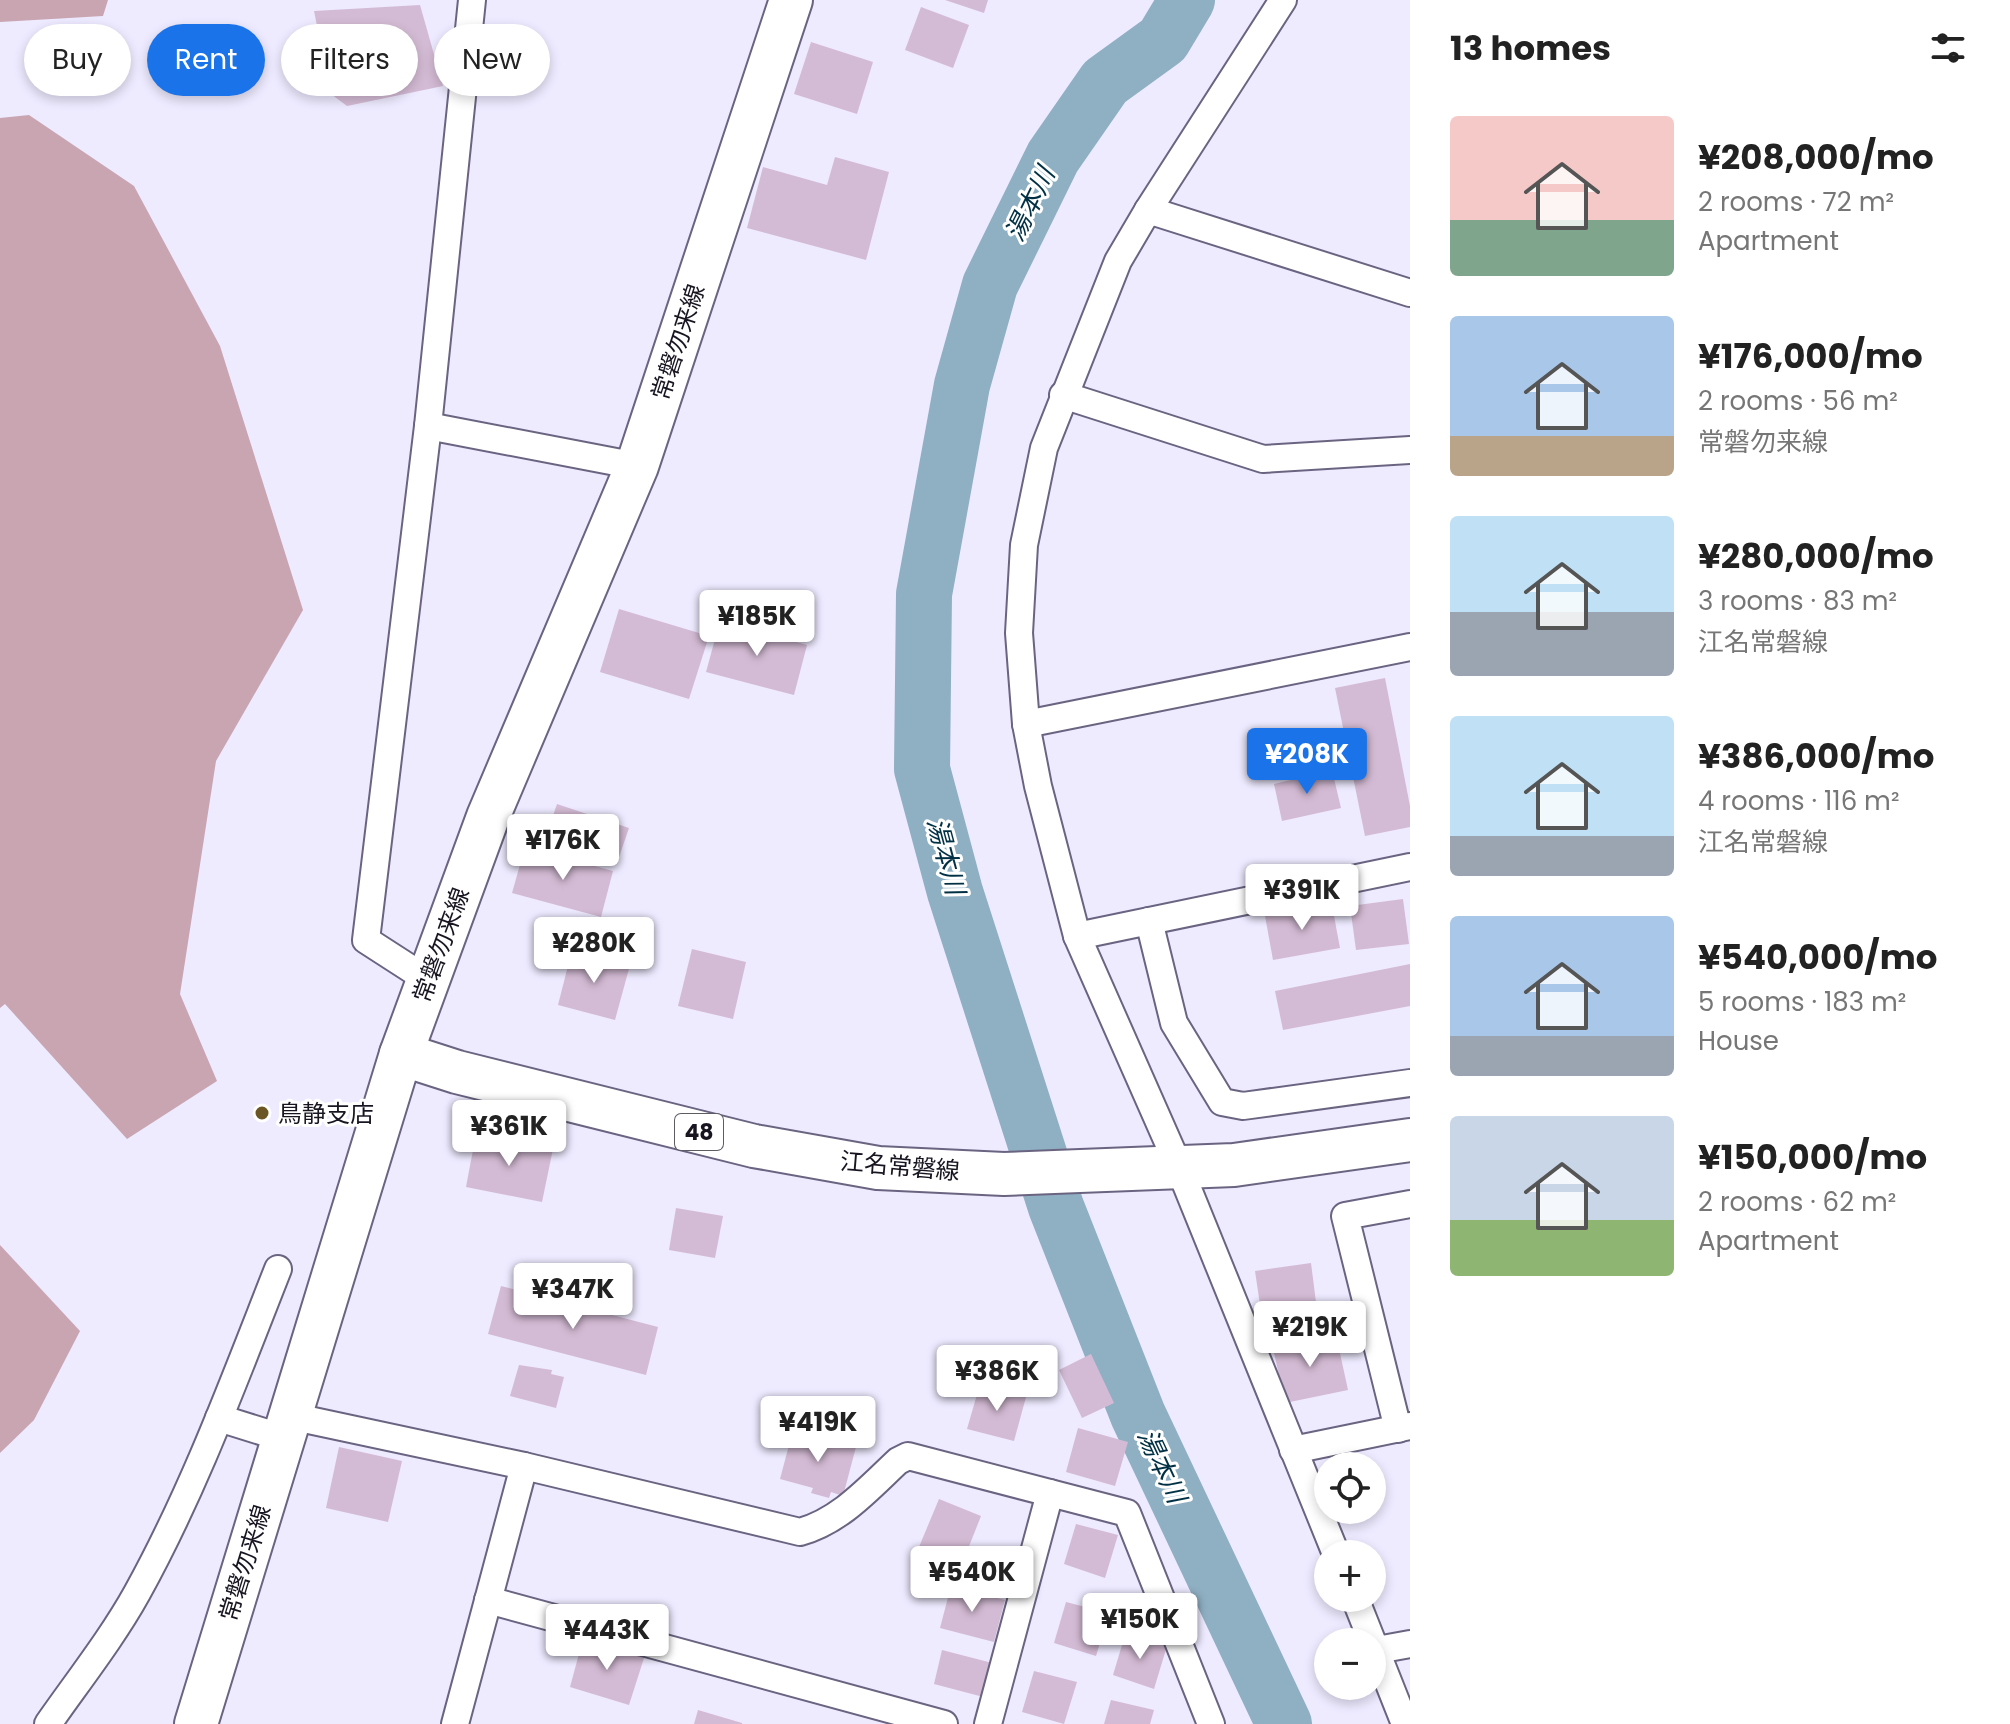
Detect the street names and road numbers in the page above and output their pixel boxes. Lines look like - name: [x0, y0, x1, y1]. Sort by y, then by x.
- street label: 常磐勿来線: [644, 280, 712, 404]
- street label: 常磐勿来線: [405, 883, 477, 1007]
- road number: 48: [675, 1114, 723, 1150]
- street label: 江名常磐線: [839, 1144, 961, 1188]
- street label: 常磐勿来線: [212, 1501, 278, 1625]

